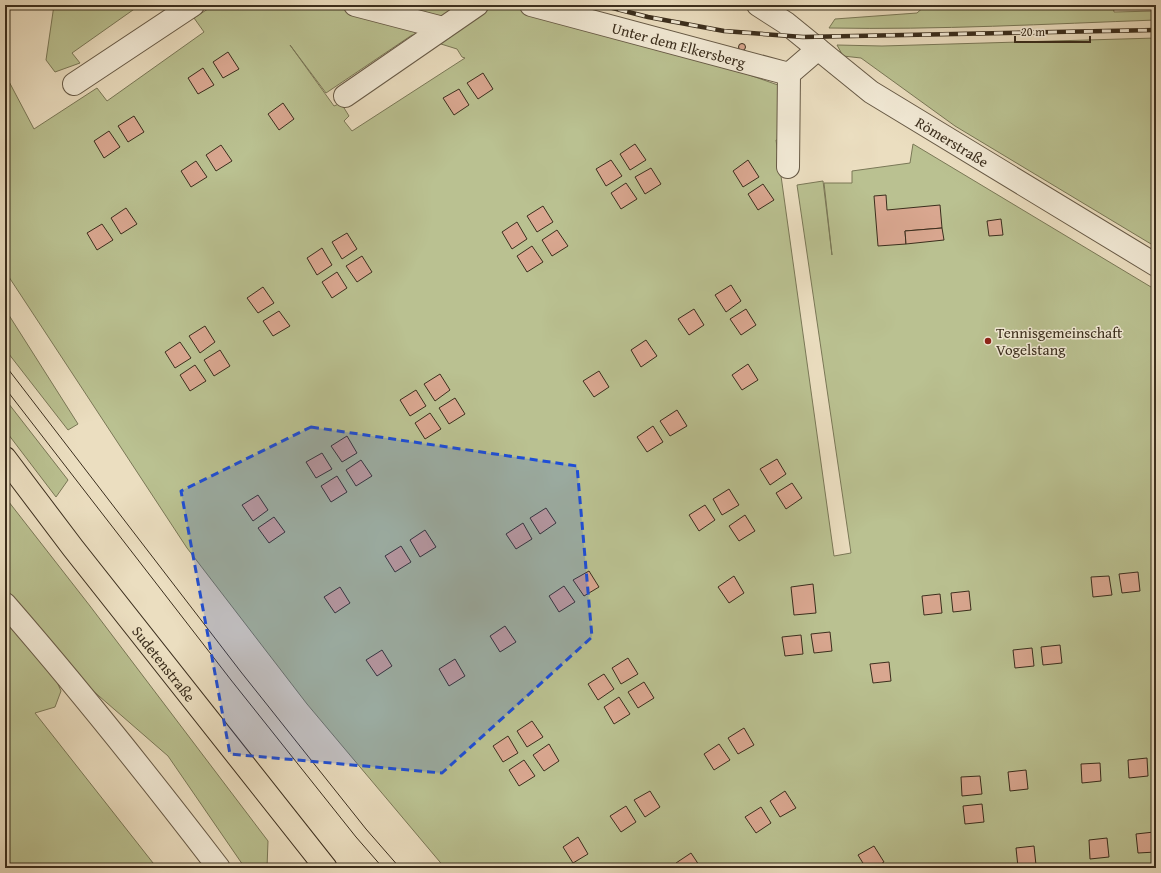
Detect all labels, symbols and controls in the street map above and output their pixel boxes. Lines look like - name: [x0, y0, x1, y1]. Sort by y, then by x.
- street label: Unter dem Elkersberg: [610, 17, 749, 73]
- scale bar: [1015, 18, 1090, 44]
- text: 20 m: [1021, 23, 1045, 40]
- street label: Römerstraße: [912, 111, 993, 172]
- place label: Tennisgemeinschaft Vogelstang: [996, 322, 1123, 360]
- marker: Tennisgemeinschaft Vogelstang: [983, 336, 993, 346]
- street label: Sudetenstraße: [128, 621, 201, 706]

